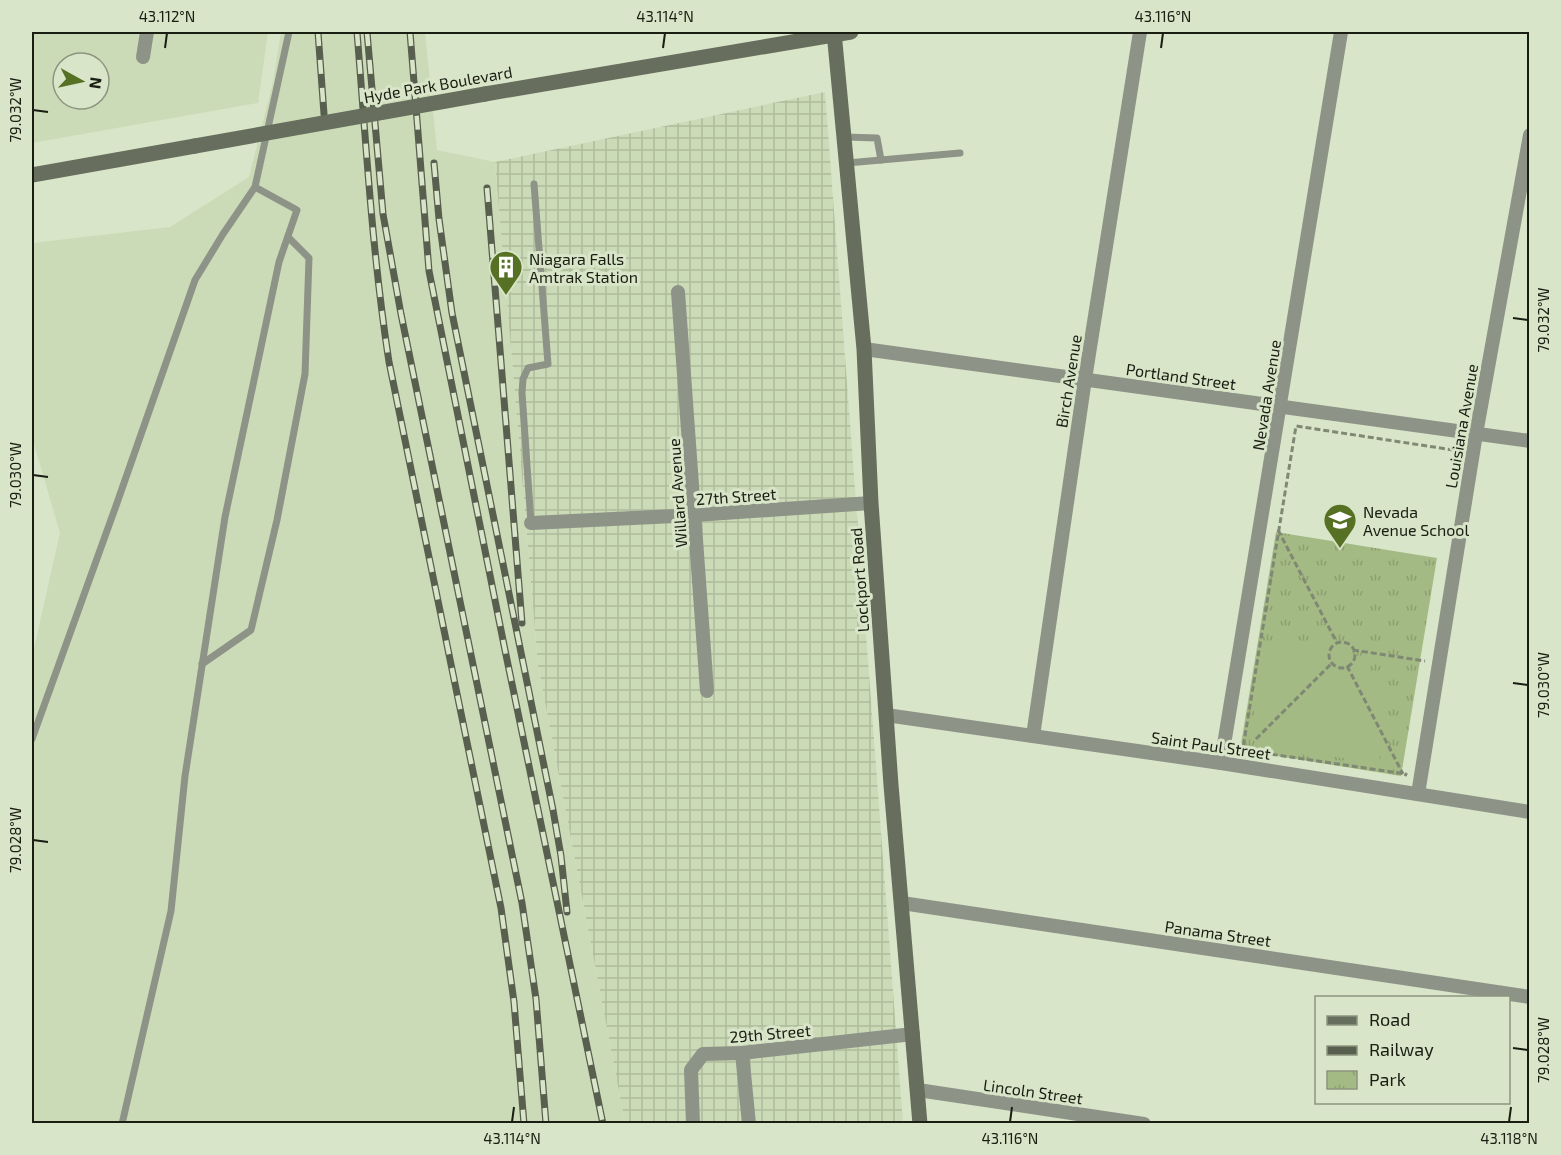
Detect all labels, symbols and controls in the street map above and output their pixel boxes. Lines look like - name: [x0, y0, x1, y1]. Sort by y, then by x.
- text: 43.112°N: [139, 7, 195, 25]
- text: 43.114°N: [636, 7, 694, 25]
- text: 43.116°N: [1135, 7, 1191, 25]
- north arrow: [51, 51, 111, 111]
- street label: Hyde Park Boulevard: [362, 62, 514, 106]
- text: N: [86, 76, 107, 90]
- text: 79.032°W: [6, 77, 24, 143]
- building icon: Niagara Falls Amtrak Station: [488, 249, 524, 296]
- place label: Niagara Falls Amtrak Station: [529, 249, 638, 286]
- text: 79.032°W: [1534, 287, 1552, 353]
- street label: Birch Avenue: [1051, 333, 1085, 429]
- street label: Nevada Avenue: [1248, 338, 1284, 452]
- street label: Portland Street: [1125, 359, 1237, 393]
- street label: Louisiana Avenue: [1441, 362, 1481, 490]
- street label: Willard Avenue: [664, 438, 690, 548]
- text: 79.030°W: [6, 442, 24, 508]
- street label: 27th Street: [695, 484, 777, 508]
- school or university icon: Nevada Avenue School: [1322, 502, 1358, 549]
- place label: Nevada Avenue School: [1363, 502, 1469, 539]
- street label: Lockport Road: [846, 527, 872, 633]
- text: 79.030°W: [1534, 652, 1552, 718]
- street label: Saint Paul Street: [1150, 727, 1272, 763]
- text: 79.028°W: [6, 807, 24, 873]
- street label: Panama Street: [1164, 916, 1272, 950]
- legend: [1315, 996, 1510, 1104]
- text: Road: [1369, 1008, 1410, 1030]
- text: 79.028°W: [1534, 1017, 1552, 1083]
- street label: 29th Street: [729, 1020, 811, 1046]
- text: Railway: [1369, 1038, 1434, 1060]
- text: Park: [1369, 1068, 1406, 1090]
- street label: Lincoln Street: [982, 1075, 1084, 1107]
- text: 43.114°N: [483, 1129, 541, 1147]
- text: 43.116°N: [982, 1129, 1038, 1147]
- text: 43.118°N: [1480, 1129, 1538, 1147]

